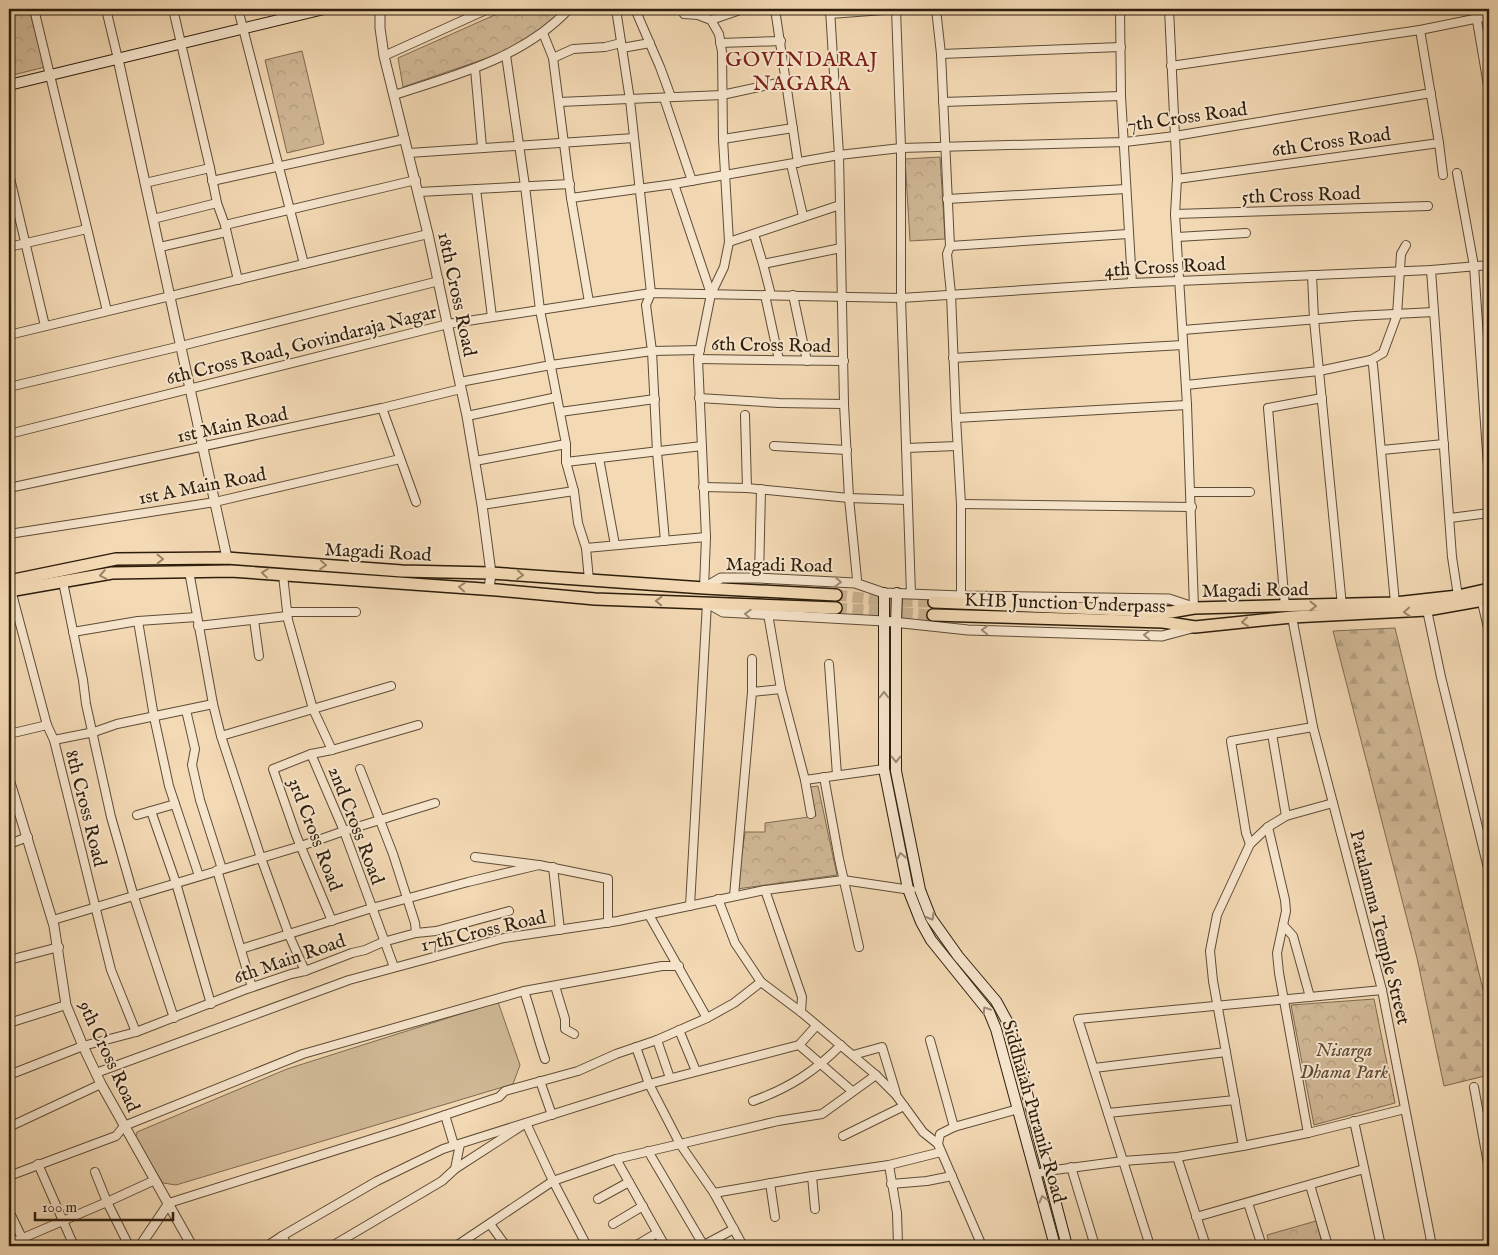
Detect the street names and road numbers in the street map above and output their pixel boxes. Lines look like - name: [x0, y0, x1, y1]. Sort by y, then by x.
- street label: 7th Cross Road: [1126, 98, 1250, 138]
- street label: 6th Cross Road: [1270, 123, 1393, 163]
- street label: 5th Cross Road: [1241, 182, 1362, 210]
- street label: 18th Cross Road: [431, 230, 481, 360]
- street label: 4th Cross Road: [1104, 253, 1227, 283]
- street label: 6th Cross Road, Govindaraja Nagar: [164, 301, 439, 391]
- street label: 6th Cross Road: [711, 333, 832, 359]
- street label: 1st Main Road: [175, 402, 291, 449]
- street label: 1st A Main Road: [136, 463, 269, 511]
- street label: Magadi Road: [324, 538, 433, 568]
- street label: Magadi Road: [725, 553, 833, 579]
- street label: Magadi Road: [1201, 578, 1310, 604]
- street label: KHB Junction Underpass: [964, 588, 1166, 620]
- street label: 8th Cross Road: [59, 748, 111, 870]
- street label: 2nd Cross Road: [322, 763, 389, 889]
- street label: 3rd Cross Road: [282, 775, 347, 896]
- street label: Patalamma Temple Street: [1343, 828, 1415, 1028]
- street label: 17th Cross Road: [418, 906, 549, 958]
- street label: 6th Main Road: [230, 929, 350, 990]
- street label: 9th Cross Road: [71, 996, 145, 1117]
- street label: Siddhaiah Puranik Road: [995, 1017, 1071, 1207]

